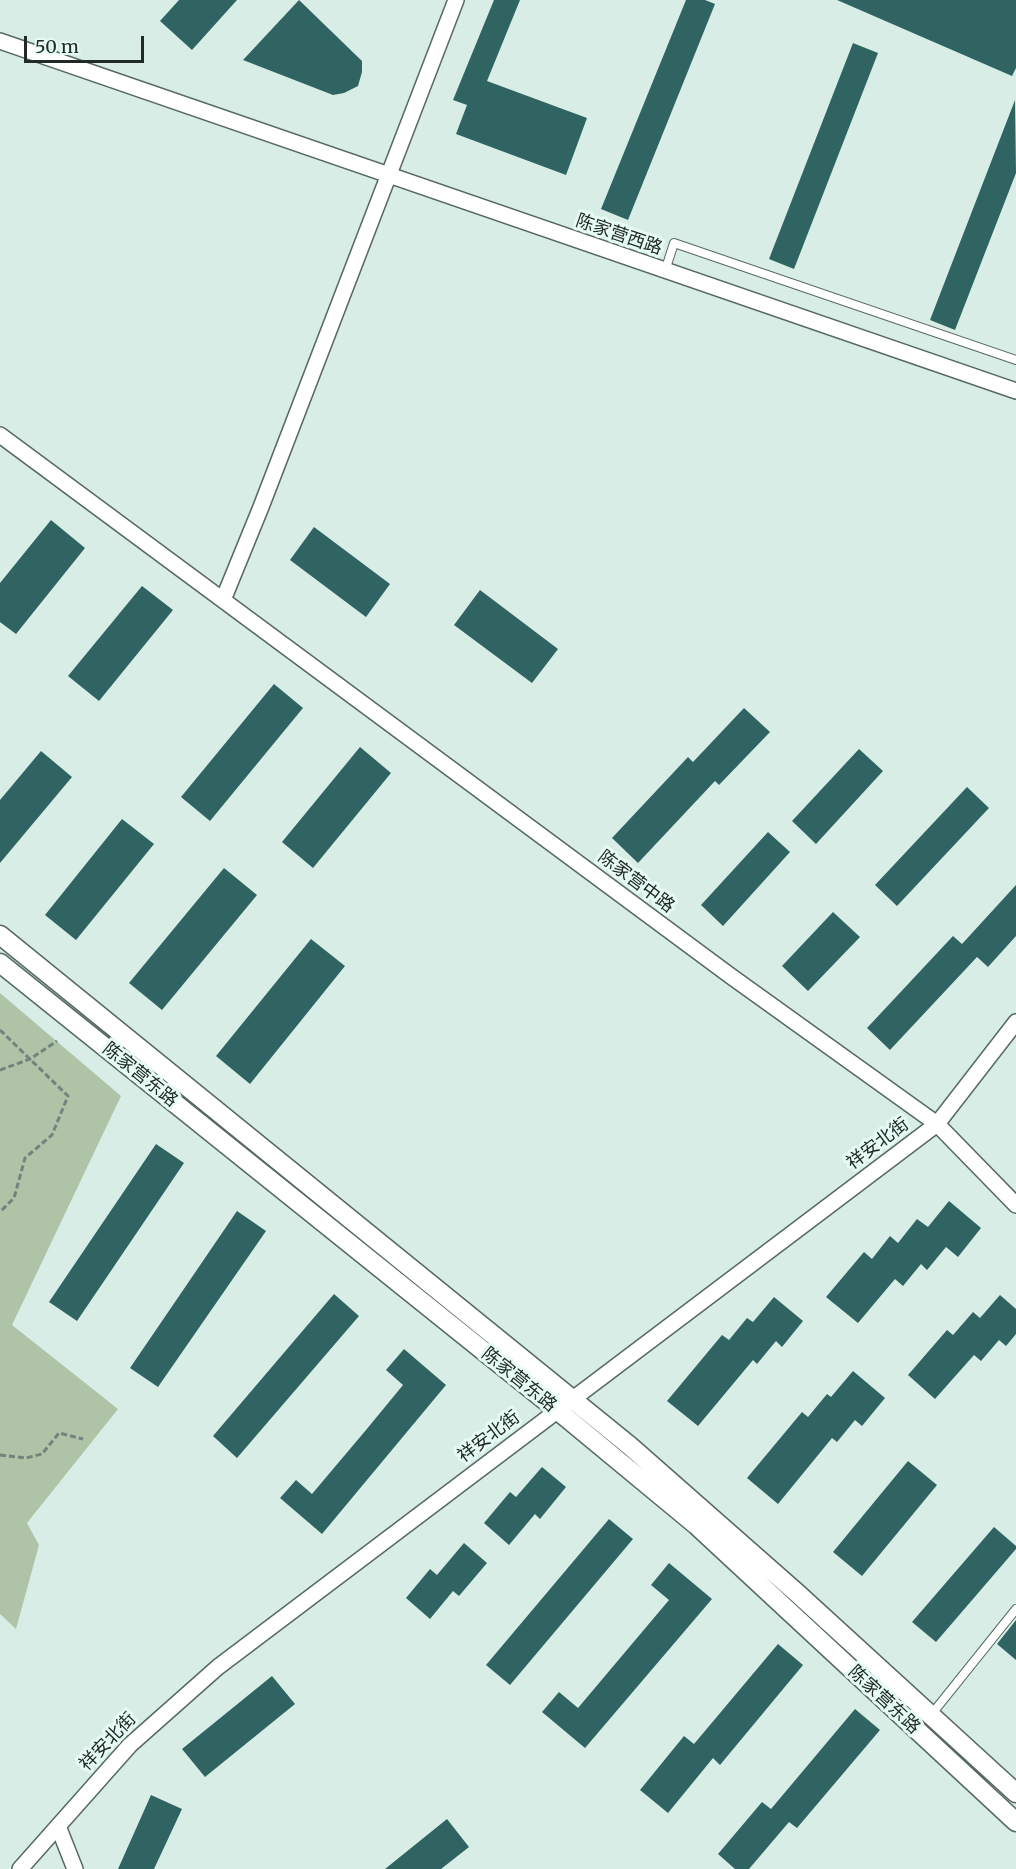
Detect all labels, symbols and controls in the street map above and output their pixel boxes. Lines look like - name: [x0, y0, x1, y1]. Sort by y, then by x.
- scale bar: [27, 24, 147, 62]
- text: 50 m: [35, 35, 79, 58]
- street label: 陈家营西路: [573, 210, 665, 260]
- street label: 陈家营中路: [594, 846, 678, 918]
- street label: 陈家营东路: [98, 1038, 182, 1112]
- street label: 祥安北街: [843, 1114, 913, 1174]
- street label: 陈家营东路: [477, 1343, 561, 1417]
- street label: 祥安北街: [454, 1407, 524, 1467]
- street label: 陈家营东路: [844, 1661, 924, 1739]
- street label: 祥安北街: [75, 1709, 141, 1775]

